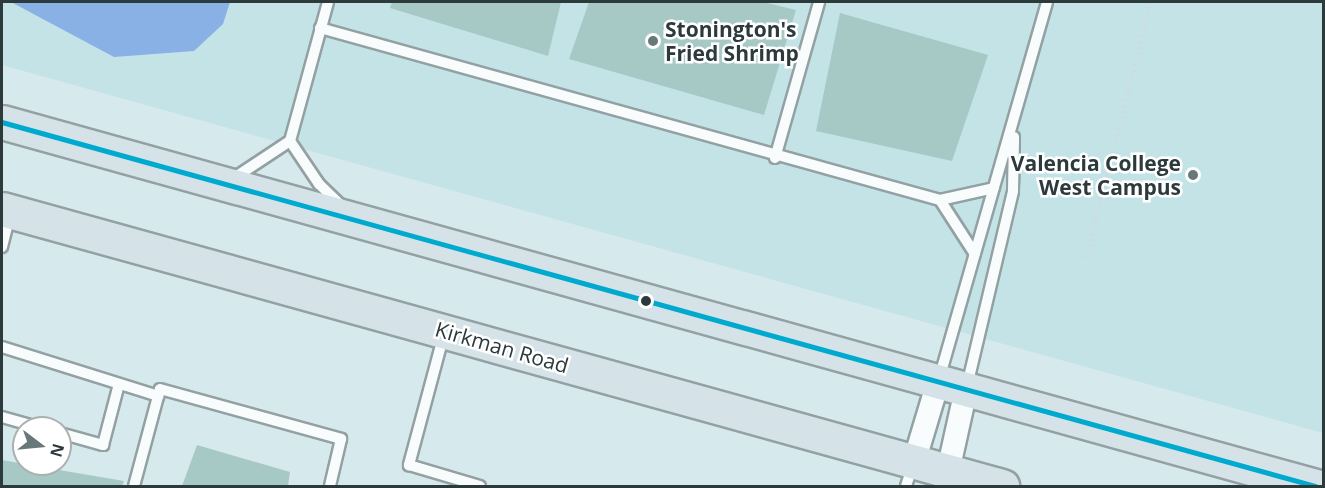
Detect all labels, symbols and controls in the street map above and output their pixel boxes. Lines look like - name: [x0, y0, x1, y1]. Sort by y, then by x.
- place label: Stonington's Fried Shrimp: [665, 16, 799, 66]
- marker: Stonington's Fried Shrimp: [646, 34, 660, 48]
- place label: Valencia College West Campus: [1011, 150, 1181, 200]
- marker: Valencia College West Campus: [1186, 168, 1200, 182]
- unlabelled marker: [640, 295, 652, 307]
- street label: Kirkman Road: [433, 316, 571, 378]
- north arrow: [12, 416, 72, 476]
- text: N: [45, 441, 70, 460]

